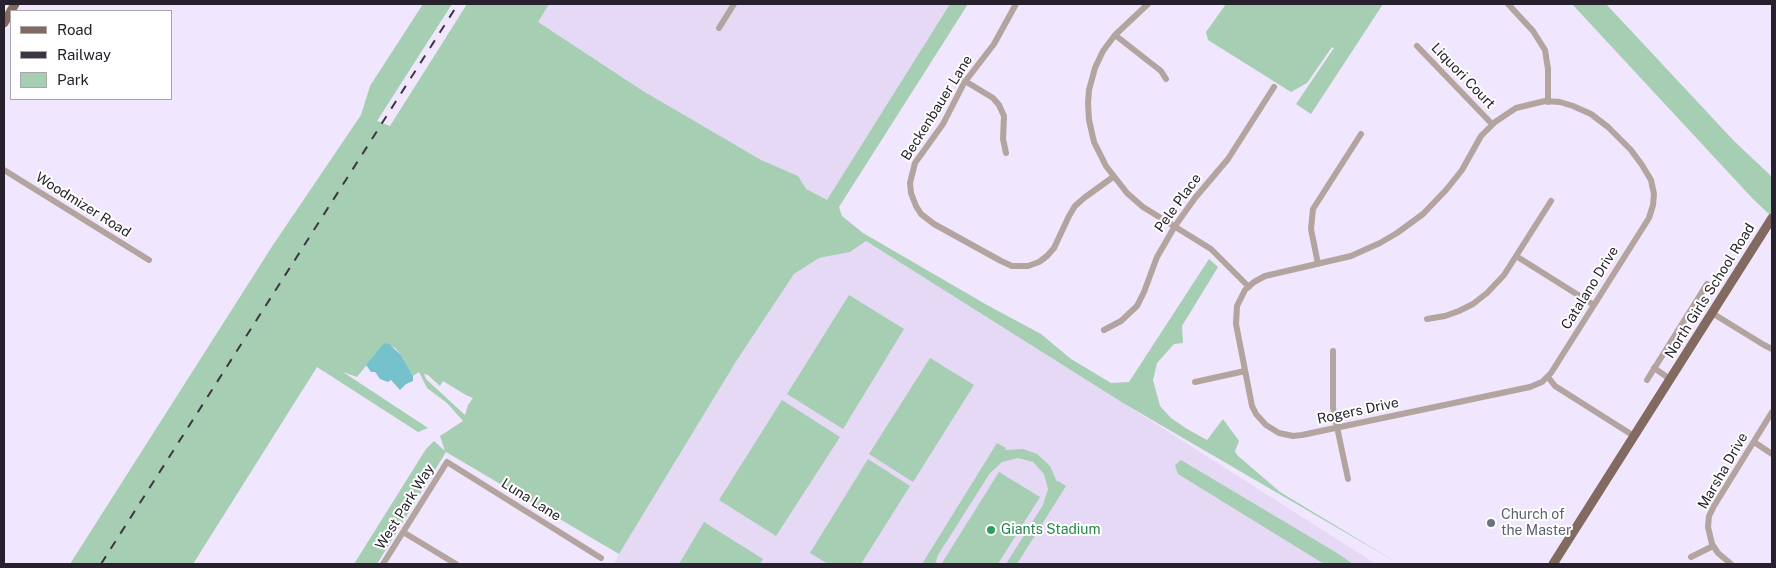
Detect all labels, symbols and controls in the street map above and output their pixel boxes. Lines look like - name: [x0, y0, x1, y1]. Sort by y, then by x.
- legend: [10, 10, 172, 100]
- text: Road: [57, 21, 93, 38]
- street label: Liquori Court: [1428, 40, 1498, 112]
- text: Railway: [57, 46, 111, 63]
- street label: Beckenbauer Lane: [898, 52, 976, 164]
- text: Park: [57, 71, 89, 88]
- street label: Woodmizer Road: [32, 169, 134, 241]
- street label: Pele Place: [1151, 170, 1205, 236]
- street label: North Girls School Road: [1662, 220, 1758, 362]
- street label: Catalano Drive: [1558, 243, 1622, 333]
- street label: Rogers Drive: [1316, 394, 1400, 428]
- street label: Marsha Drive: [1694, 430, 1752, 512]
- street label: West Park Way: [372, 461, 438, 553]
- street label: Luna Lane: [498, 475, 564, 525]
- place label: Church of the Master: [1501, 507, 1571, 540]
- marker: Church of the Master: [1485, 517, 1497, 529]
- place label: Giants Stadium: [1001, 522, 1101, 538]
- marker: Giants Stadium: [985, 524, 997, 536]

